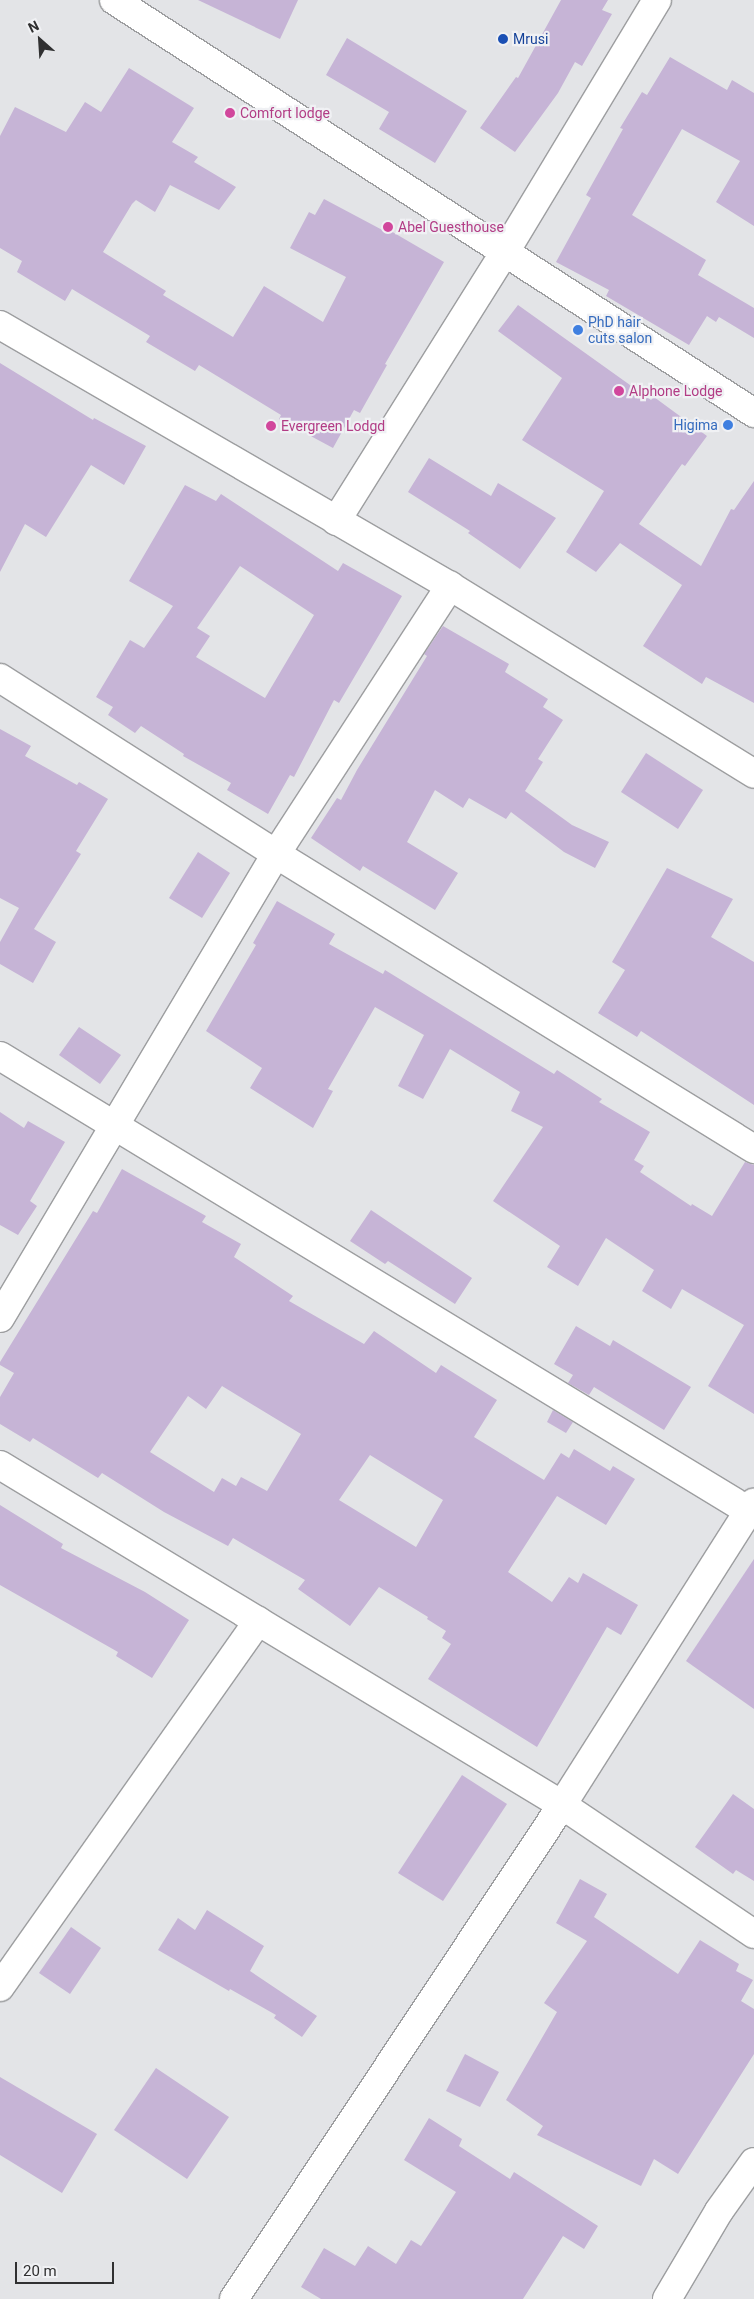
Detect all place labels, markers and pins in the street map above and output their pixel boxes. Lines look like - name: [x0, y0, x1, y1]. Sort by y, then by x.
- place label: Mrusi: [513, 31, 548, 47]
- marker: Mrusi: [497, 33, 509, 45]
- place label: Comfort lodge: [240, 105, 330, 121]
- marker: Comfort lodge: [224, 107, 236, 119]
- place label: Abel Guesthouse: [398, 219, 504, 235]
- marker: Abel Guesthouse: [382, 221, 394, 233]
- place label: PhD hair cuts salon: [588, 314, 652, 347]
- marker: PhD hair cuts salon: [572, 324, 584, 336]
- place label: Alphone Lodge: [629, 383, 722, 399]
- marker: Alphone Lodge: [613, 385, 625, 397]
- place label: Higima: [673, 417, 718, 433]
- place label: Evergreen Lodgd: [281, 418, 385, 434]
- marker: Higima: [722, 419, 734, 431]
- marker: Evergreen Lodgd: [265, 420, 277, 432]

